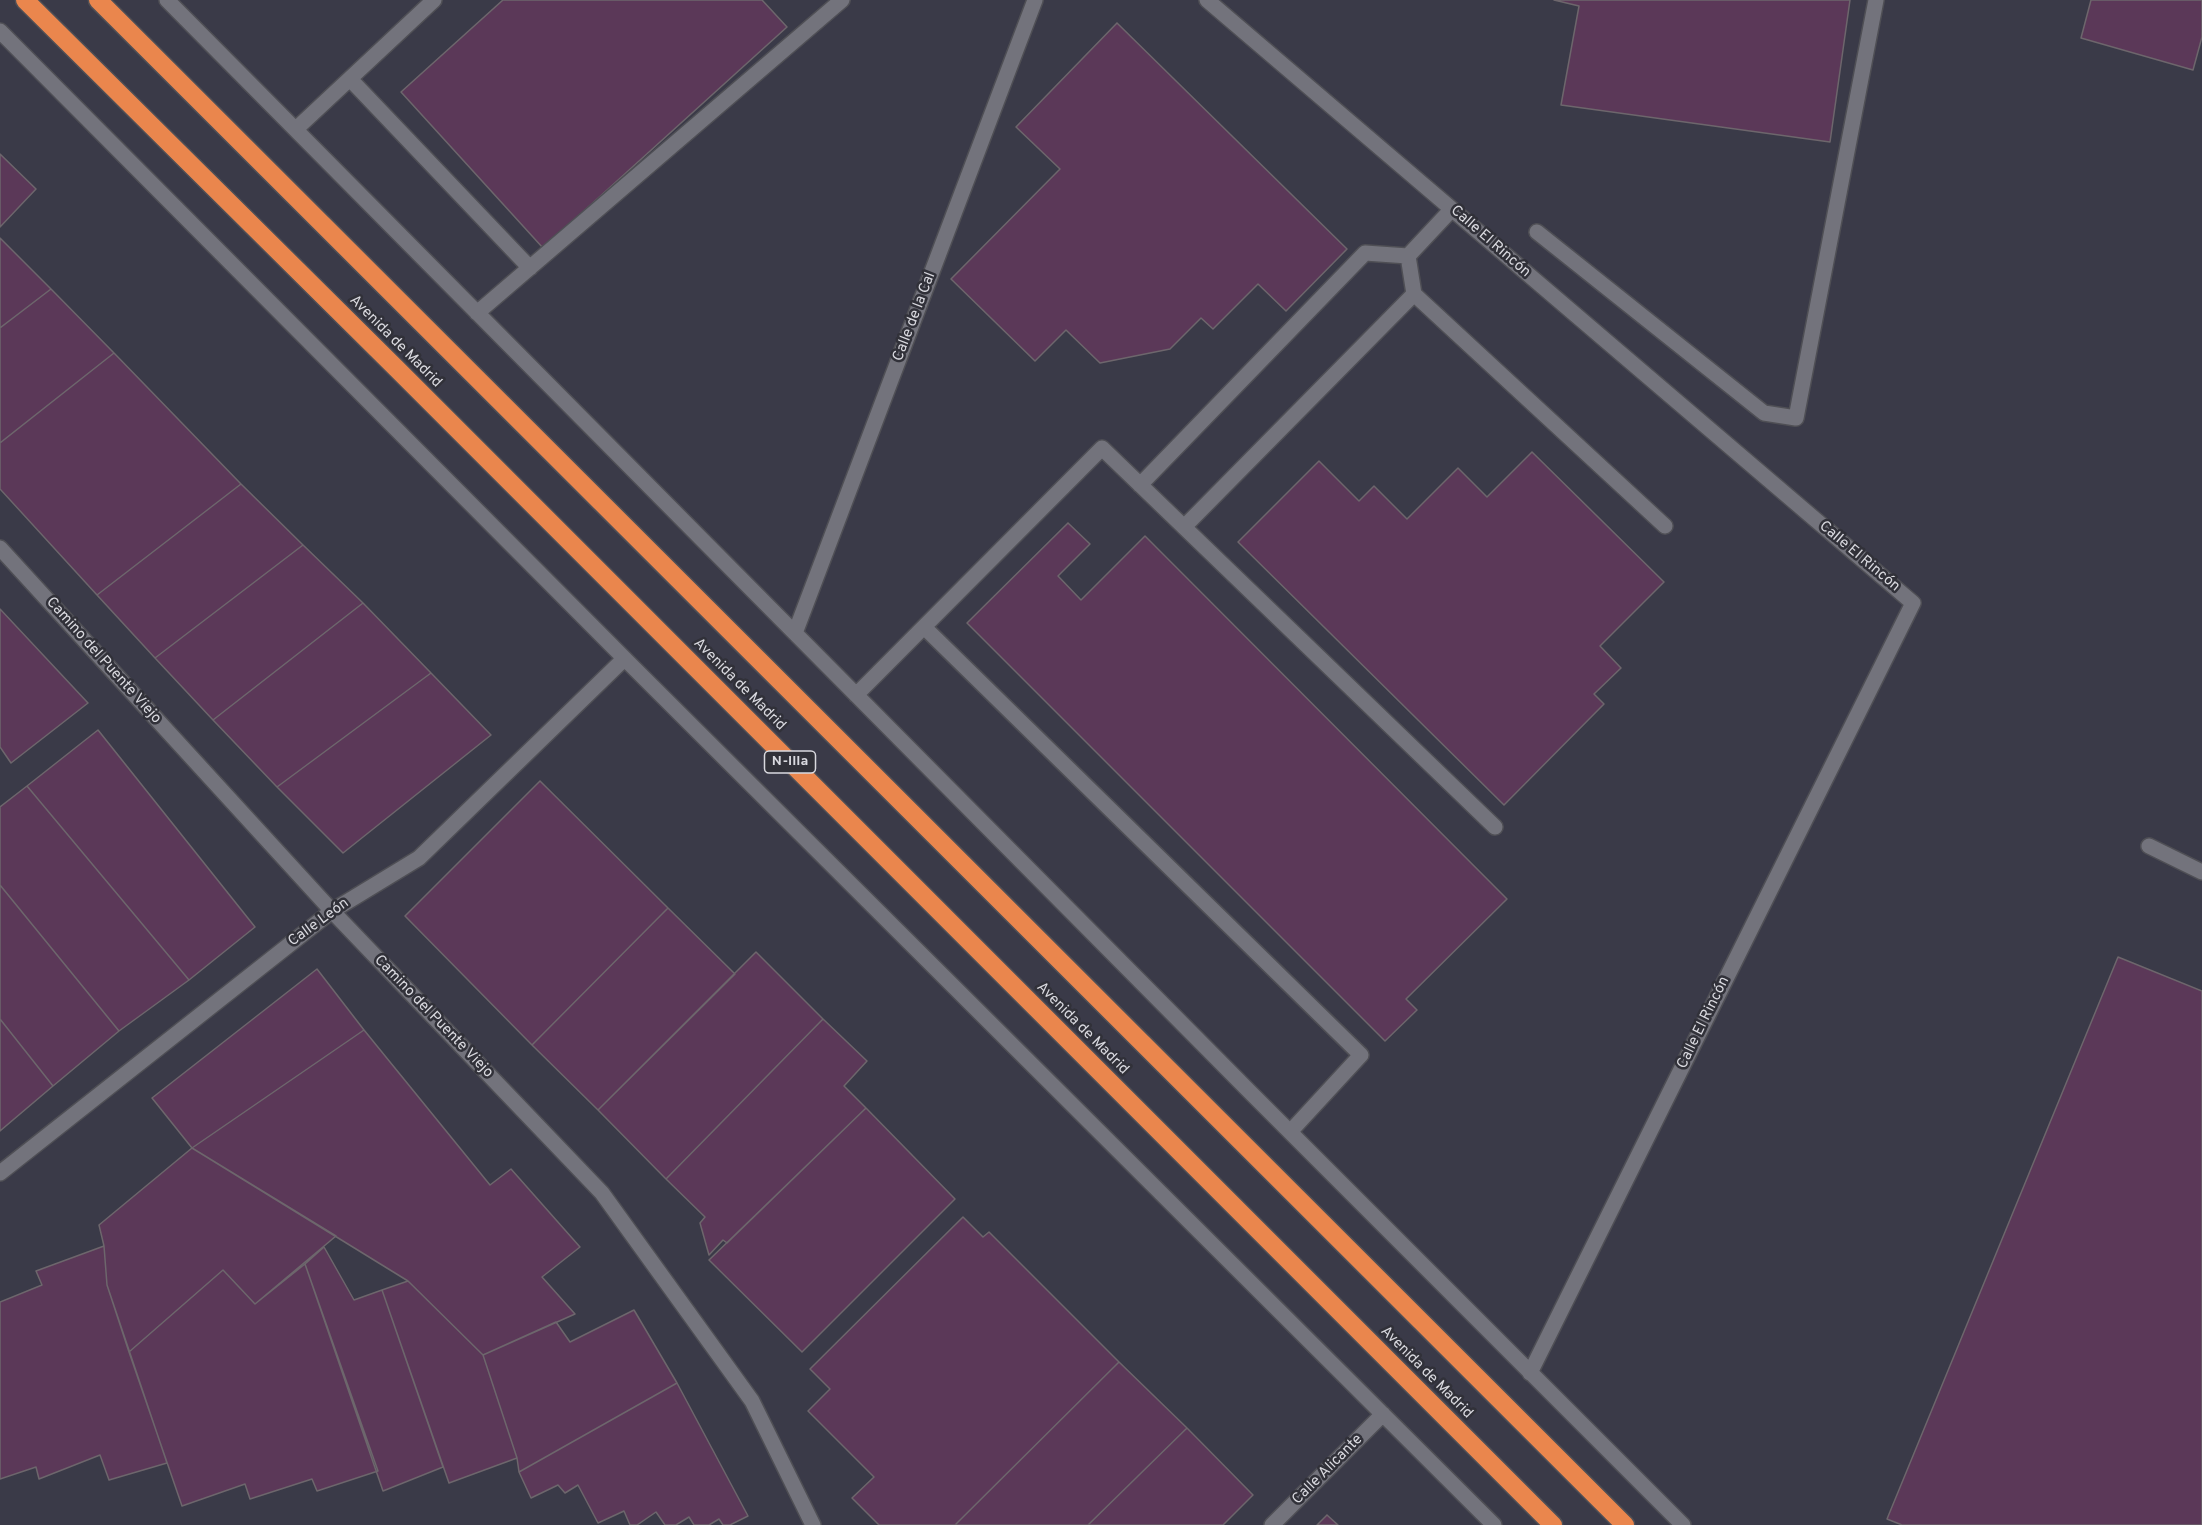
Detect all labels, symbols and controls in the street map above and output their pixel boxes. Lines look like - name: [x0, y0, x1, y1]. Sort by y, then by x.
- street label: Calle El Rincón: [1446, 202, 1534, 282]
- street label: Calle de la Cal: [890, 270, 940, 364]
- street label: Avenida de Madrid: [345, 292, 445, 392]
- street label: Calle El Rincón: [1815, 518, 1903, 596]
- street label: Camino del Puente Viejo: [42, 594, 164, 728]
- street label: Avenida de Madrid: [689, 635, 789, 735]
- road number: N-IIIa: [764, 751, 816, 773]
- street label: Calle León: [285, 895, 353, 951]
- street label: Camino del Puente Viejo: [370, 952, 496, 1082]
- street label: Calle El Rincón: [1674, 974, 1734, 1072]
- street label: Avenida de Madrid: [1032, 979, 1132, 1079]
- street label: Avenida de Madrid: [1376, 1323, 1476, 1423]
- street label: Calle Alicante: [1289, 1431, 1367, 1509]

